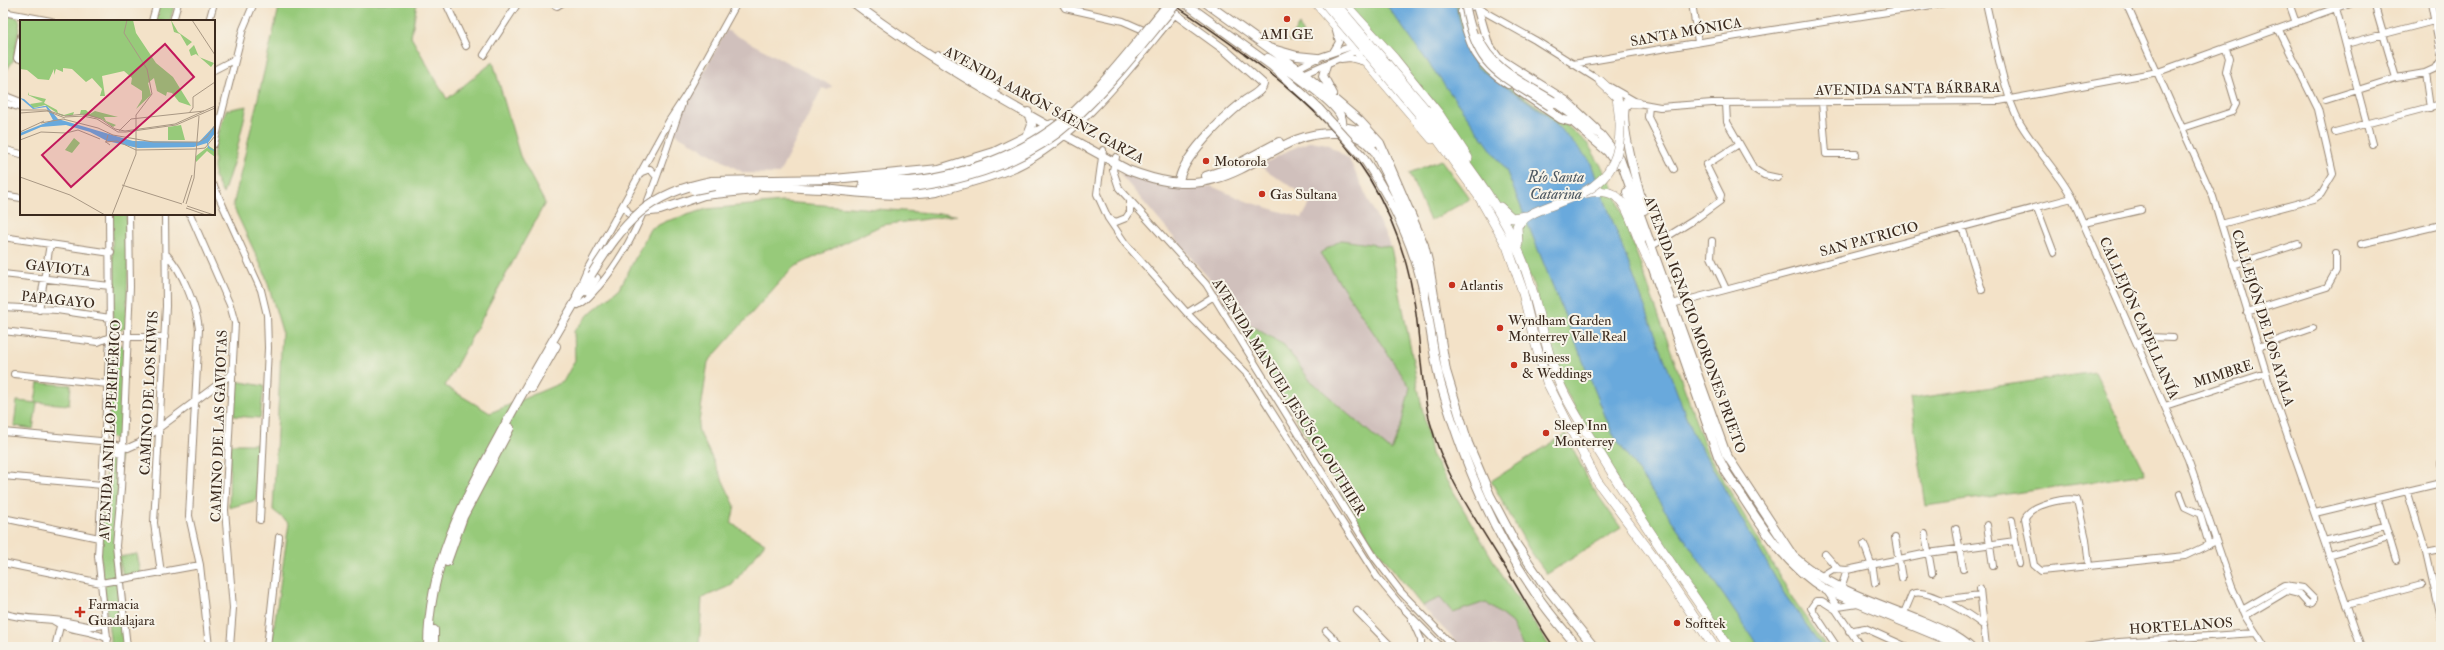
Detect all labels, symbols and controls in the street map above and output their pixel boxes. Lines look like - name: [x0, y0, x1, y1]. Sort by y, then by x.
- marker: AMI GE: [1282, 14, 1292, 24]
- street label: SANTA MÓNICA: [1629, 14, 1743, 50]
- inset map: [20, 20, 215, 215]
- place label: AMI GE: [1260, 26, 1313, 43]
- street label: AVENIDA AARÓN SÁENZ GARZA: [940, 42, 1147, 167]
- street label: AVENIDA SANTA BÁRBARA: [1814, 79, 2001, 99]
- place label: Motorola: [1214, 153, 1267, 170]
- marker: Motorola: [1201, 156, 1211, 166]
- water label: Río Santa Catarina: [1527, 168, 1584, 204]
- place label: Gas Sultana: [1270, 186, 1337, 203]
- marker: Gas Sultana: [1257, 189, 1267, 199]
- street label: AVENIDA IGNACIO MORONES PRIETO: [1640, 193, 1750, 456]
- street label: SAN PATRICIO: [1818, 218, 1920, 260]
- street label: CALLEJÓN DE LOS AYALA: [2228, 227, 2298, 409]
- street label: CALLEJÓN CAPELLANÍA: [2096, 234, 2183, 402]
- street label: GAVIOTA: [25, 256, 92, 280]
- street label: AVENIDA MANUEL JESÚS CLOUTHIER: [1208, 275, 1370, 519]
- place label: Atlantis: [1459, 277, 1503, 294]
- marker: Atlantis: [1447, 280, 1457, 290]
- street label: PAPAGAYO: [20, 288, 96, 312]
- street label: CAMINO DE LOS KIWIS: [136, 310, 162, 476]
- place label: Wyndham Garden Monterrey Valle Real: [1507, 312, 1627, 346]
- street label: AVENIDA ANILLO PERIFÉRICO: [96, 319, 124, 542]
- marker: Wyndham Garden Monterrey Valle Real: [1495, 323, 1505, 333]
- street label: CAMINO DE LAS GAVIOTAS: [207, 329, 231, 523]
- place label: Business & Weddings: [1522, 349, 1592, 382]
- street label: MIMBRE: [2191, 356, 2255, 392]
- marker: Business & Weddings: [1509, 360, 1519, 370]
- place label: Sleep Inn Monterrey: [1554, 417, 1615, 451]
- marker: Sleep Inn Monterrey: [1541, 428, 1551, 438]
- place label: Farmacia Guadalajara: [88, 596, 155, 629]
- marker: Farmacia Guadalajara: [75, 607, 85, 617]
- street label: HORTELANOS: [2129, 614, 2233, 638]
- place label: Softtek: [1685, 615, 1726, 632]
- marker: Softtek: [1672, 618, 1682, 628]

